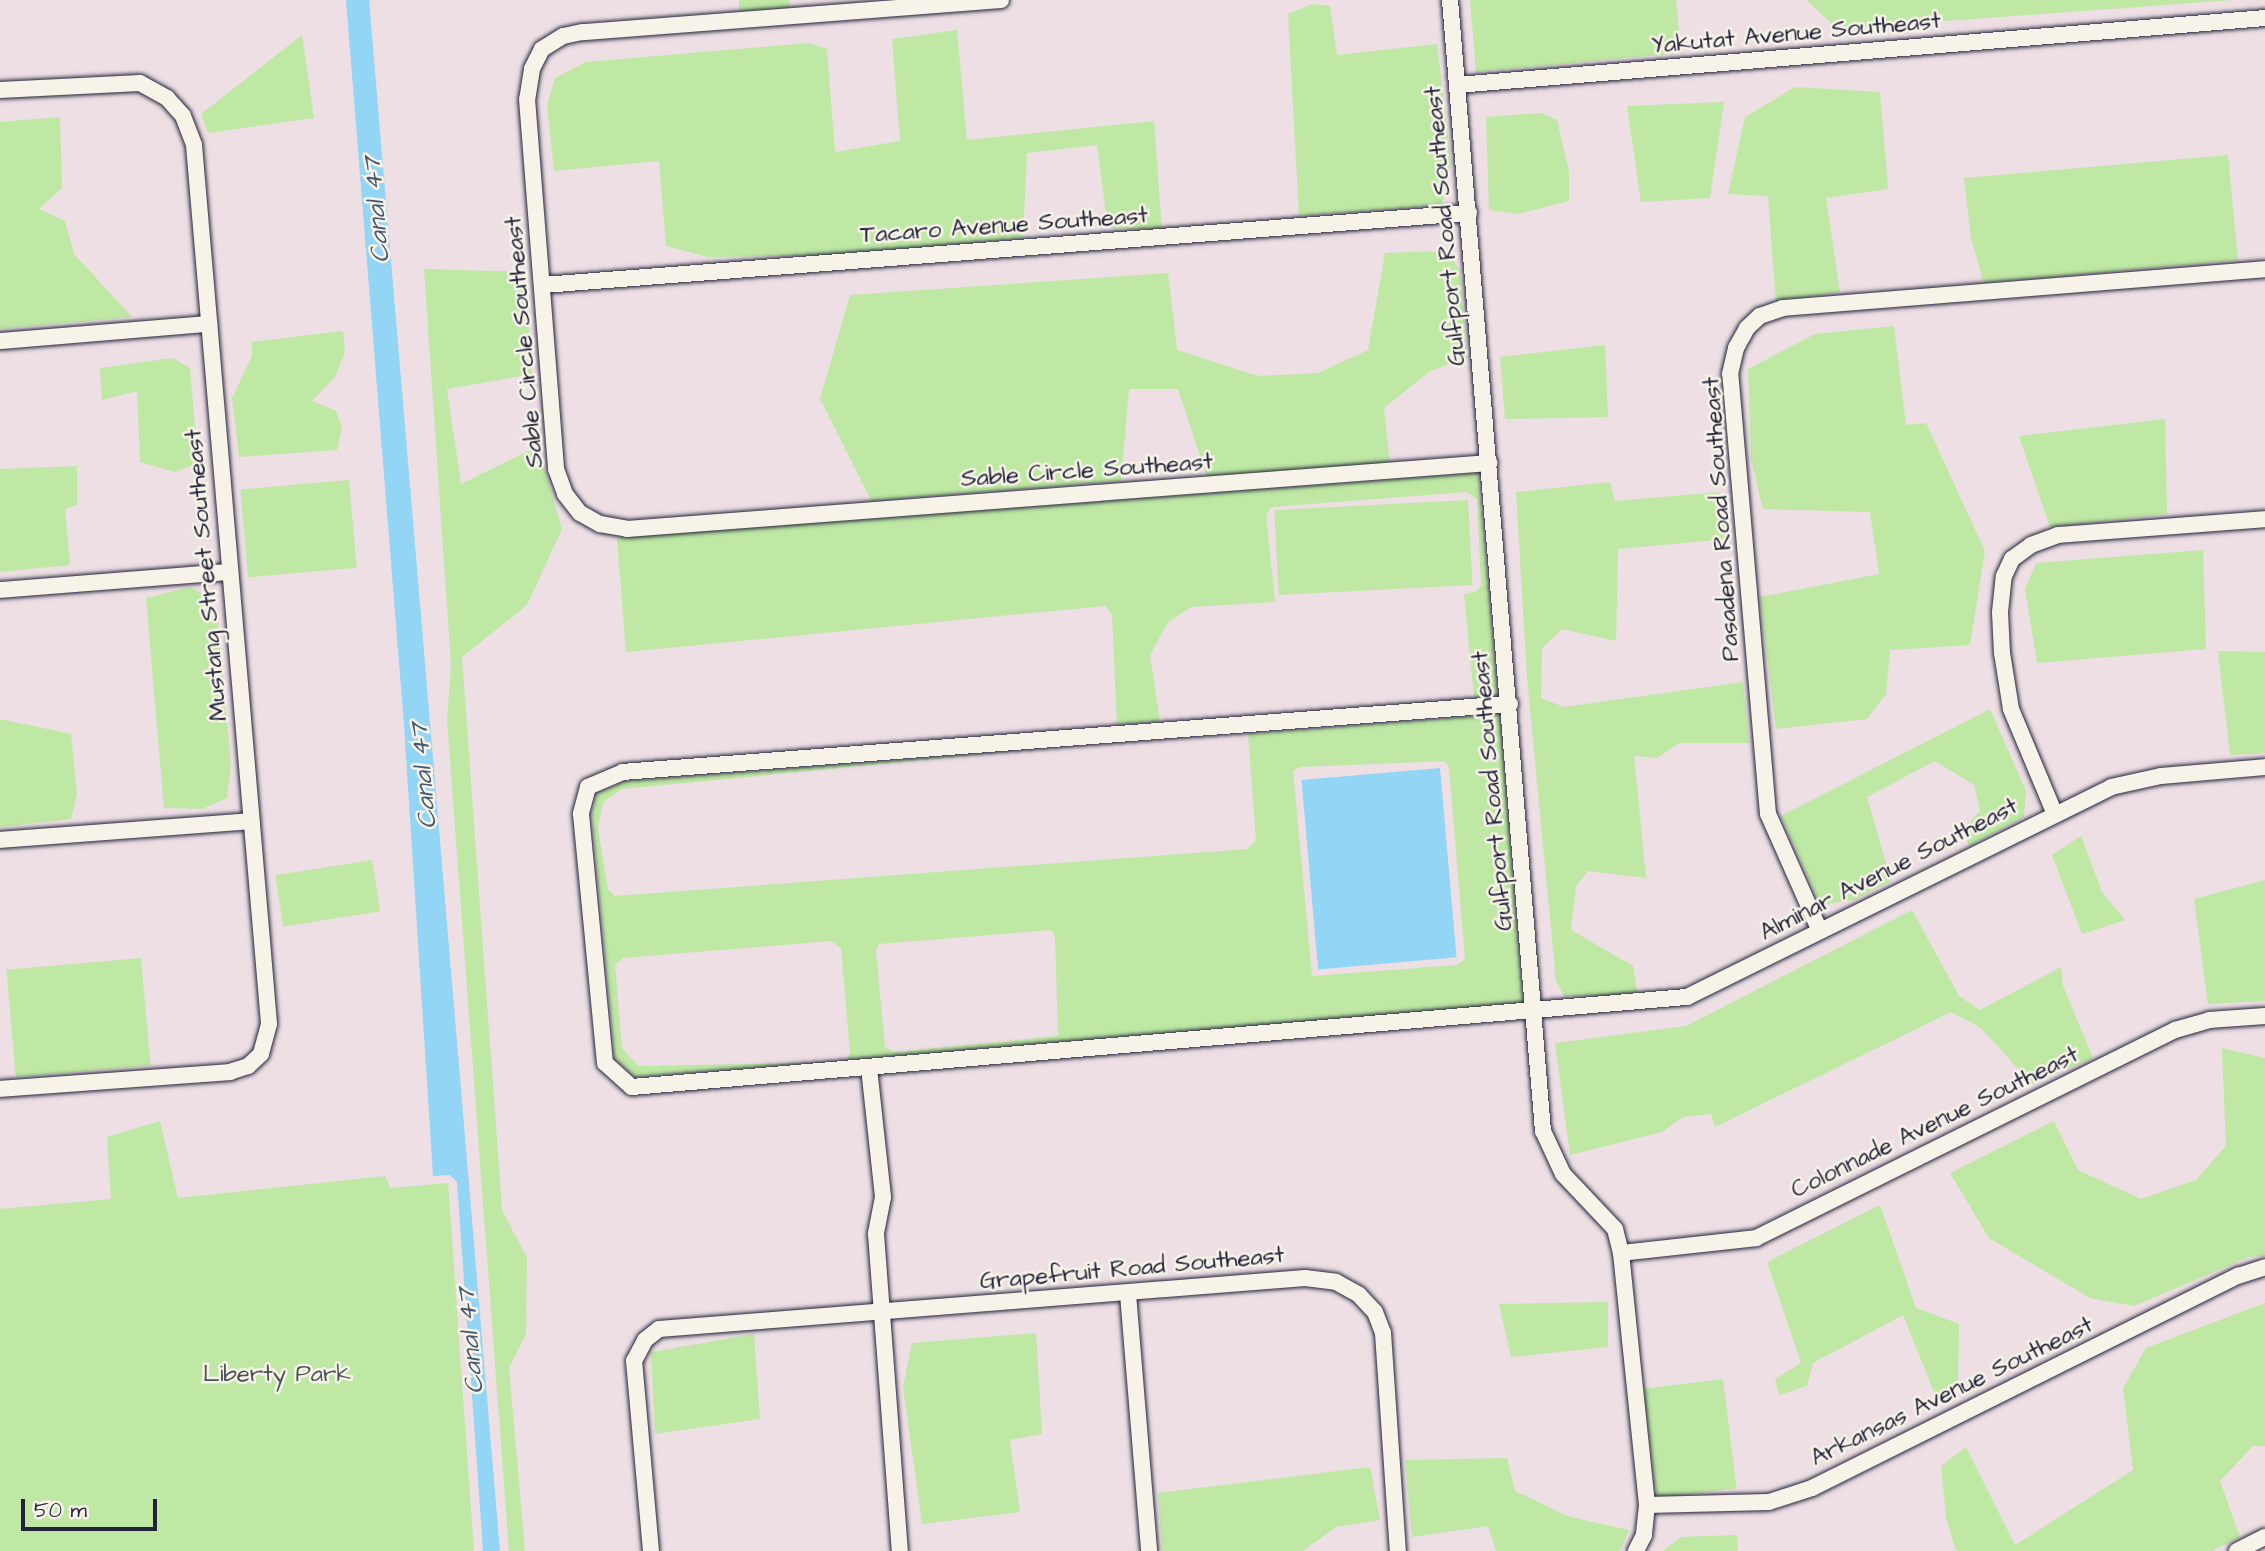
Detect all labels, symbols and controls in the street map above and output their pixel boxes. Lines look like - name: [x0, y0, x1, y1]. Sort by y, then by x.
- street label: Yakutat Avenue Southeast: [1650, 7, 1942, 61]
- street label: Gulfport Road Southeast: [1419, 85, 1473, 367]
- water label: Canal 47: [357, 156, 397, 264]
- street label: Tacaro Avenue Southeast: [859, 202, 1149, 250]
- street label: Sable Circle Southeast: [500, 215, 550, 469]
- street label: Pasadena Road Southeast: [1698, 376, 1746, 662]
- street label: Mustang Street Southeast: [180, 428, 234, 722]
- street label: Sable Circle Southeast: [960, 448, 1214, 494]
- street label: Gulfport Road Southeast: [1466, 650, 1520, 932]
- water label: Canal 47: [404, 722, 444, 830]
- street label: Alminar Avenue Southeast: [1755, 792, 2023, 948]
- street label: Colonnade Avenue Southeast: [1787, 1041, 2083, 1205]
- street label: Grapefruit Road Southeast: [979, 1241, 1285, 1297]
- water label: Canal 47: [451, 1287, 491, 1395]
- street label: Arkansas Avenue Southeast: [1806, 1311, 2098, 1473]
- park label: Liberty Park: [203, 1361, 351, 1389]
- scale bar: [24, 1484, 161, 1528]
- text: 50 m: [34, 1496, 87, 1525]

